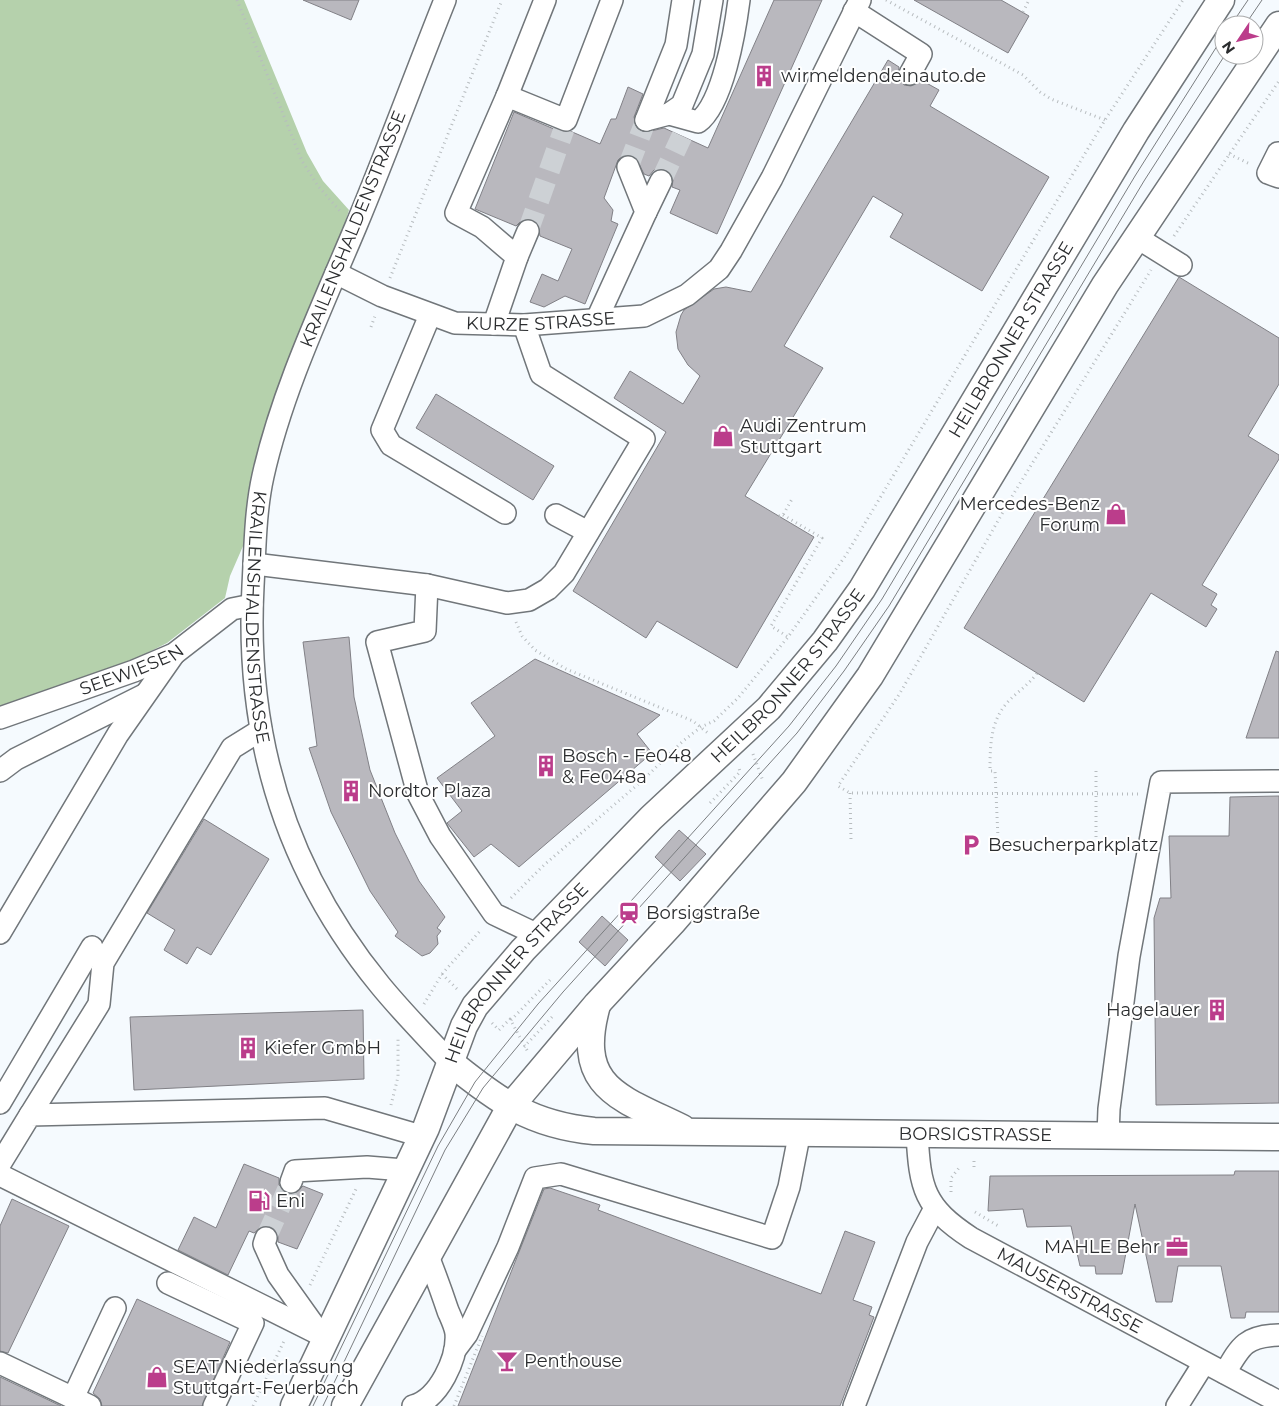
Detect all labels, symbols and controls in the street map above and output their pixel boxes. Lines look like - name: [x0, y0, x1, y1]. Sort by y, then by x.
- north arrow: [1214, 15, 1264, 65]
- text: N: [1218, 38, 1239, 57]
- building icon: wirmeldendeinauto.de: [751, 63, 777, 89]
- place label: wirmeldendeinauto.de: [781, 65, 986, 87]
- street label: KRAILENSHALDENSTRASSE: [295, 107, 411, 351]
- street label: HEILBRONNER STRASSE: [944, 238, 1078, 442]
- street label: KURZE STRASSE: [466, 307, 616, 336]
- place label: Audi Zentrum Stuttgart: [740, 415, 867, 458]
- shop icon: Audi Zentrum Stuttgart: [710, 423, 736, 449]
- street label: KRAILENSHALDENSTRASSE: [241, 489, 274, 746]
- place label: Mercedes-Benz Forum: [960, 493, 1100, 536]
- shop icon: Mercedes-Benz Forum: [1103, 501, 1129, 527]
- street label: HEILBRONNER STRASSE: [706, 584, 870, 768]
- street label: SEEWIESEN: [77, 639, 188, 700]
- place label: Bosch - Fe048 & Fe048a: [562, 745, 692, 788]
- building icon: Bosch - Fe048 & Fe048a: [533, 753, 559, 779]
- building icon: Nordtor Plaza: [338, 778, 364, 804]
- place label: Nordtor Plaza: [368, 780, 491, 802]
- parking icon: Besucherparkplatz: [958, 832, 984, 858]
- place label: Besucherparkplatz: [988, 834, 1158, 856]
- street label: HEILBRONNER STRASSE: [440, 878, 593, 1066]
- station icon: Borsigstraße: [616, 900, 642, 926]
- place label: Borsigstraße: [646, 902, 760, 924]
- building icon: Hagelauer: [1204, 997, 1230, 1023]
- place label: Hagelauer: [1106, 999, 1200, 1021]
- building icon: Kiefer GmbH: [235, 1035, 261, 1061]
- place label: Kiefer GmbH: [264, 1037, 381, 1059]
- street label: BORSIGSTRASSE: [899, 1123, 1052, 1146]
- fuel station icon: Eni: [246, 1188, 272, 1214]
- place label: Eni: [276, 1190, 305, 1212]
- office icon: MAHLE Behr: [1164, 1234, 1190, 1260]
- place label: MAHLE Behr: [1044, 1236, 1160, 1258]
- street label: MAUSERSTRASSE: [993, 1243, 1146, 1338]
- bar icon: Penthouse: [494, 1348, 520, 1374]
- place label: Penthouse: [524, 1350, 622, 1372]
- place label: SEAT Niederlassung Stuttgart-Feuerbach: [173, 1356, 359, 1399]
- shop icon: SEAT Niederlassung Stuttgart-Feuerbach: [144, 1364, 170, 1390]

